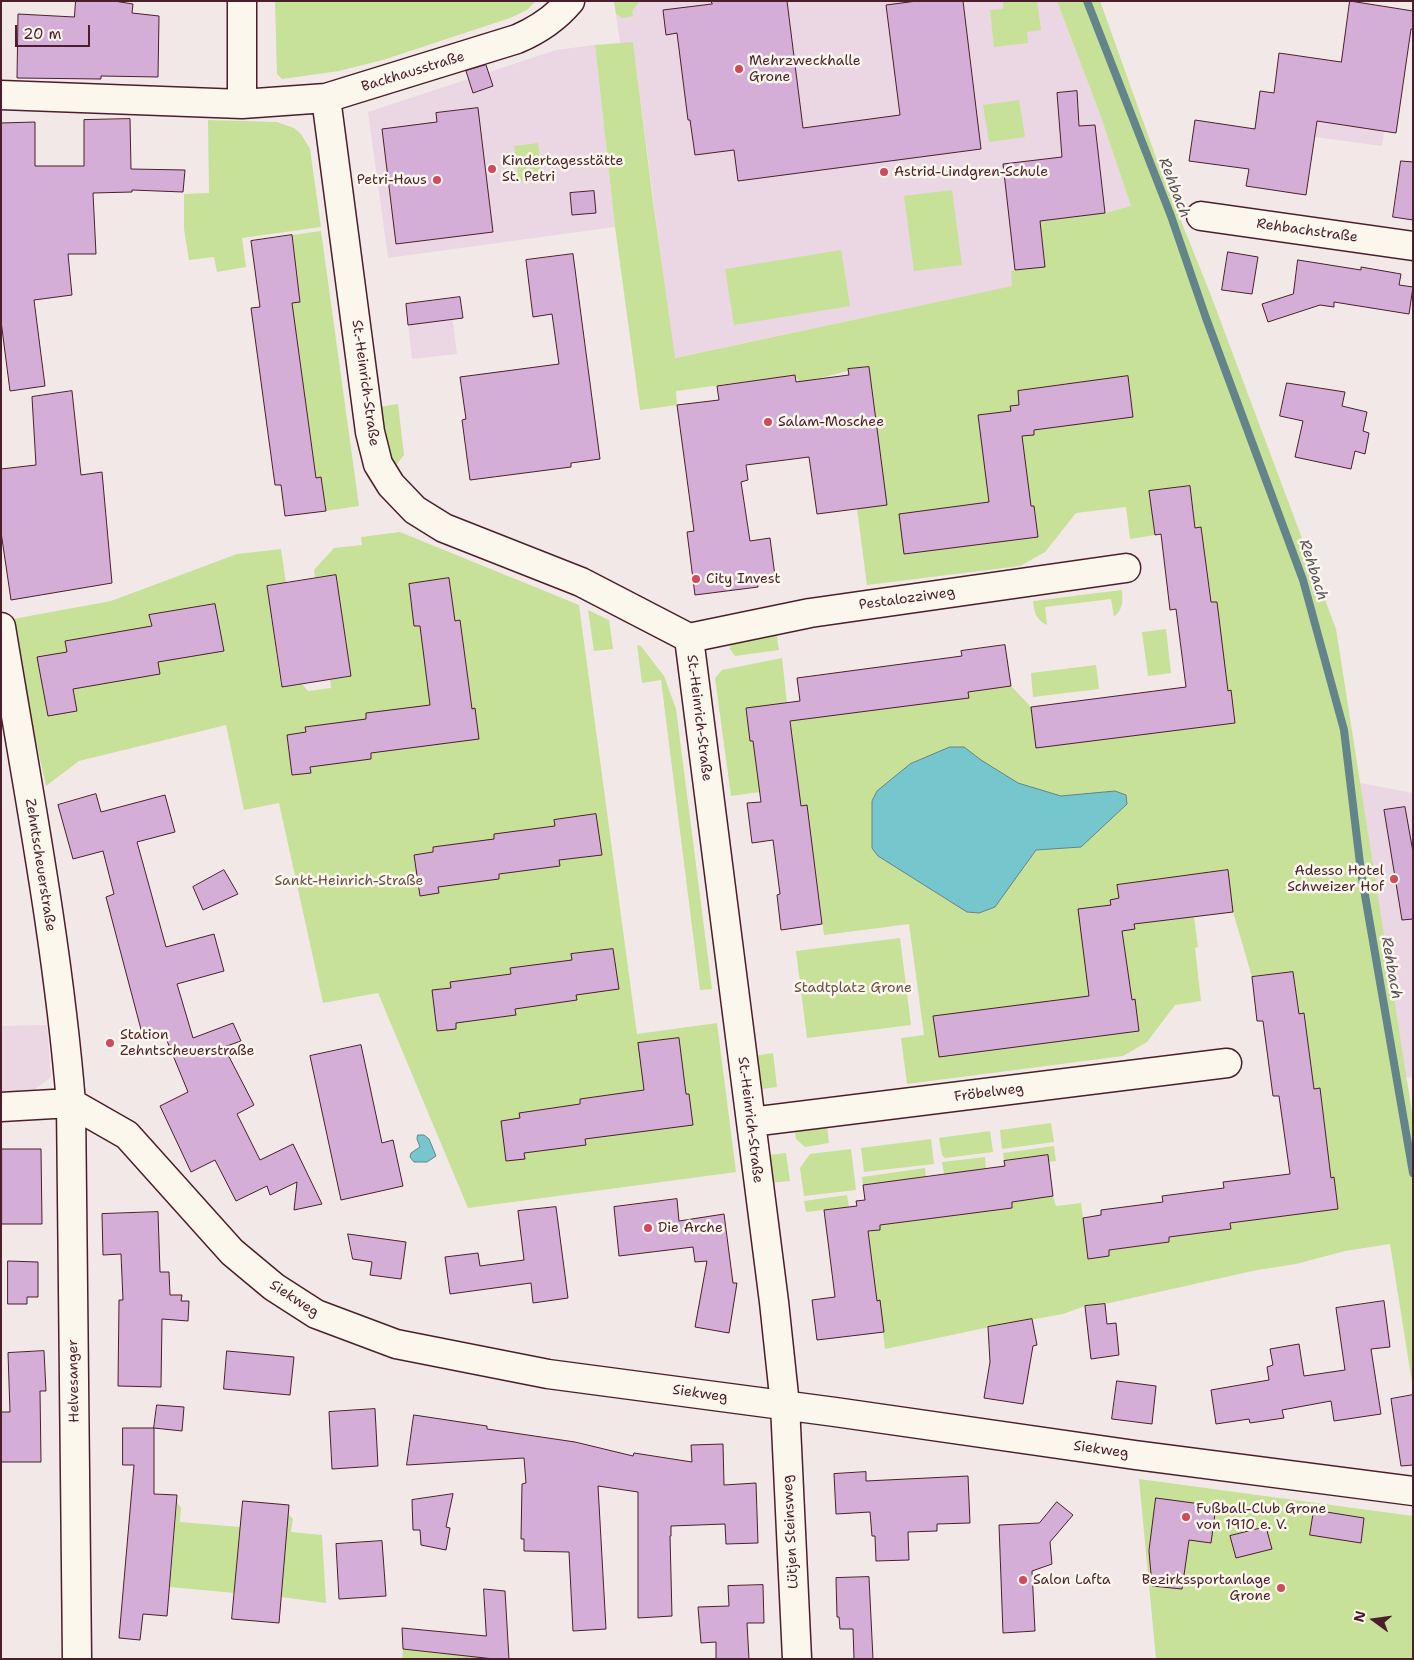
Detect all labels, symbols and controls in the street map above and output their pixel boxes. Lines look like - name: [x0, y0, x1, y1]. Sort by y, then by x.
- scale bar: [18, 15, 92, 47]
- text: 20 m: [23, 24, 62, 44]
- street label: Backhausstraße: [359, 48, 467, 96]
- place label: Mehrzweckhalle Grone: [749, 53, 861, 85]
- marker: Mehrzweckhalle Grone: [733, 63, 745, 75]
- place label: Kindertagesstätte St. Petri: [502, 153, 623, 186]
- water label: Rehbach: [1154, 155, 1194, 221]
- marker: Kindertagesstätte St. Petri: [486, 163, 498, 175]
- place label: Astrid-Lindgren-Schule: [894, 164, 1048, 180]
- marker: Astrid-Lindgren-Schule: [878, 166, 890, 178]
- place label: Petri-Haus: [357, 172, 427, 188]
- marker: Petri-Haus: [431, 174, 443, 186]
- street label: Rehbachstraße: [1255, 216, 1359, 246]
- street label: St.-Heinrich-Straße: [348, 319, 382, 447]
- place label: Salam-Moschee: [778, 414, 884, 430]
- marker: Salam-Moschee: [762, 416, 774, 428]
- water label: Rehbach: [1295, 537, 1331, 603]
- place label: City Invest: [706, 571, 781, 587]
- marker: City Invest: [690, 573, 702, 585]
- street label: Pestalozziweg: [858, 584, 956, 614]
- street label: St.-Heinrich-Straße: [683, 654, 715, 782]
- street label: Zehntscheuerstraße: [21, 797, 59, 933]
- place label: Adesso Hotel Schweizer Hof: [1287, 863, 1384, 896]
- park label: Sankt-Heinrich-Straße: [275, 873, 423, 889]
- marker: Adesso Hotel Schweizer Hof: [1388, 873, 1400, 885]
- water label: Rehbach: [1377, 935, 1405, 1001]
- park label: Stadtplatz Grone: [794, 980, 912, 996]
- place label: Station Zehntscheuerstraße: [120, 1027, 255, 1060]
- marker: Station Zehntscheuerstraße: [104, 1037, 116, 1049]
- street label: St.-Heinrich-Straße: [734, 1056, 766, 1184]
- street label: Fröbelweg: [953, 1080, 1025, 1106]
- place label: Die Arche: [658, 1220, 723, 1236]
- marker: Die Arche: [642, 1222, 654, 1234]
- street label: Siekweg: [266, 1277, 322, 1321]
- street label: Helvesanger: [65, 1339, 83, 1423]
- street label: Siekweg: [671, 1382, 729, 1406]
- street label: Siekweg: [1072, 1438, 1130, 1462]
- street label: Lütjen Steinsweg: [780, 1475, 802, 1589]
- place label: Fußball-Club Grone von 1910 e. V.: [1196, 1501, 1326, 1534]
- marker: Fußball-Club Grone von 1910 e. V.: [1180, 1511, 1192, 1523]
- place label: Salon Lafta: [1033, 1572, 1111, 1588]
- place label: Bezirkssportanlage Grone: [1142, 1572, 1271, 1604]
- marker: Salon Lafta: [1017, 1574, 1029, 1586]
- marker: Bezirkssportanlage Grone: [1275, 1582, 1287, 1594]
- north arrow: [1349, 1595, 1399, 1645]
- text: N: [1349, 1609, 1370, 1624]

